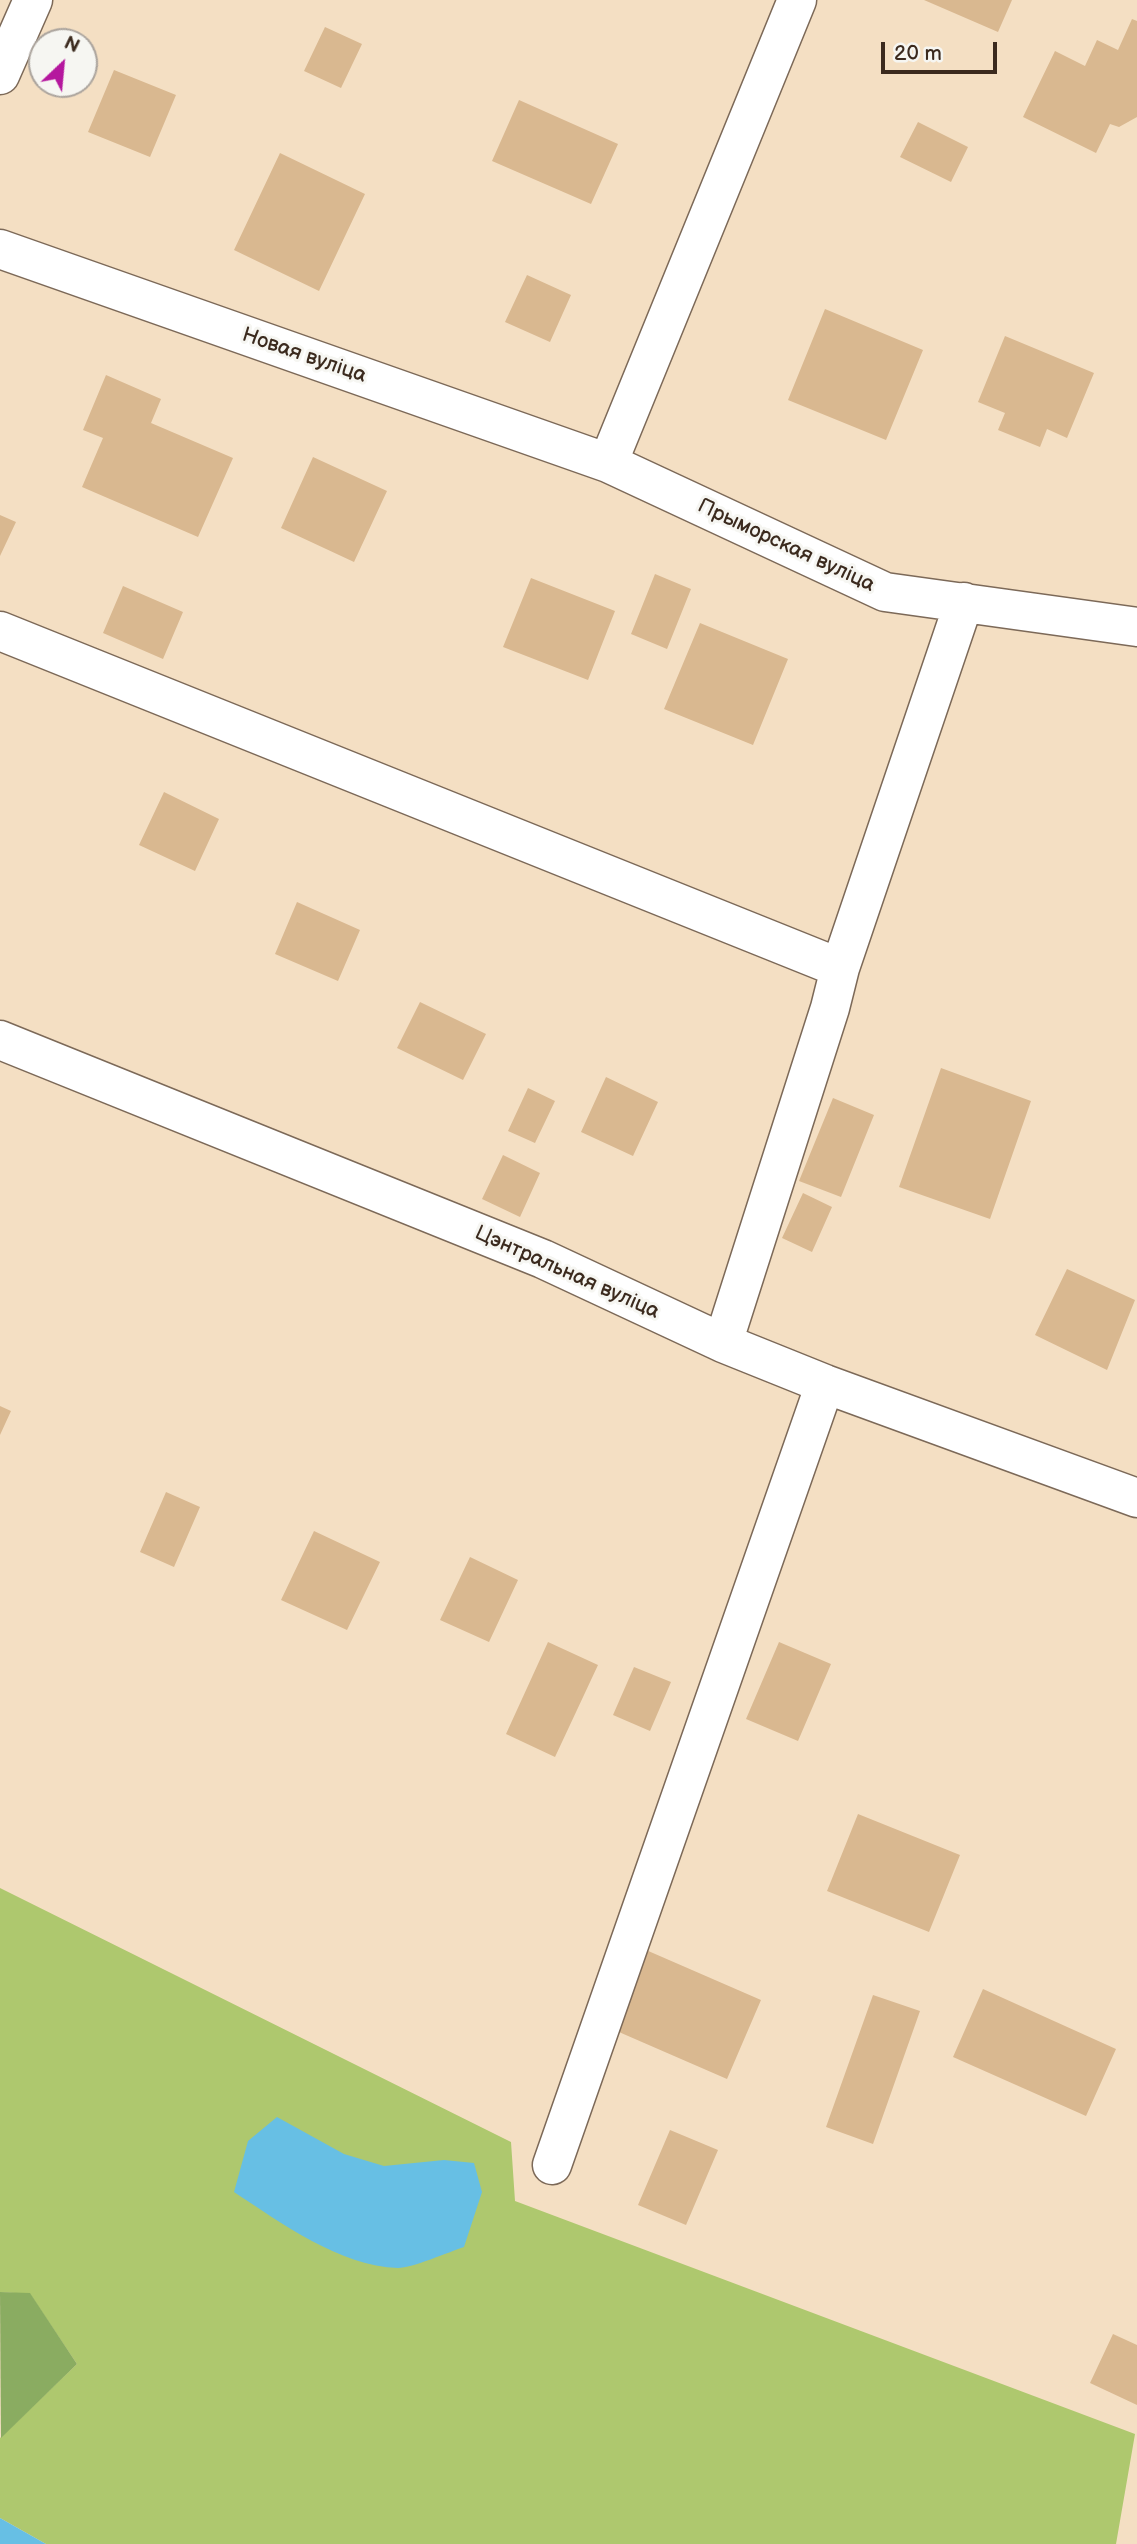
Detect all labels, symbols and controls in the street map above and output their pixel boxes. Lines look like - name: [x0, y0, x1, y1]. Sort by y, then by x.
- north arrow: [28, 28, 98, 98]
- scale bar: [885, 28, 1000, 72]
- text: N: [60, 32, 83, 59]
- text: 20 m: [894, 41, 942, 66]
- street label: Новая вуліца: [239, 323, 369, 389]
- street label: Прыморская вуліца: [693, 494, 879, 598]
- street label: Цэнтральная вуліца: [471, 1221, 663, 1325]

